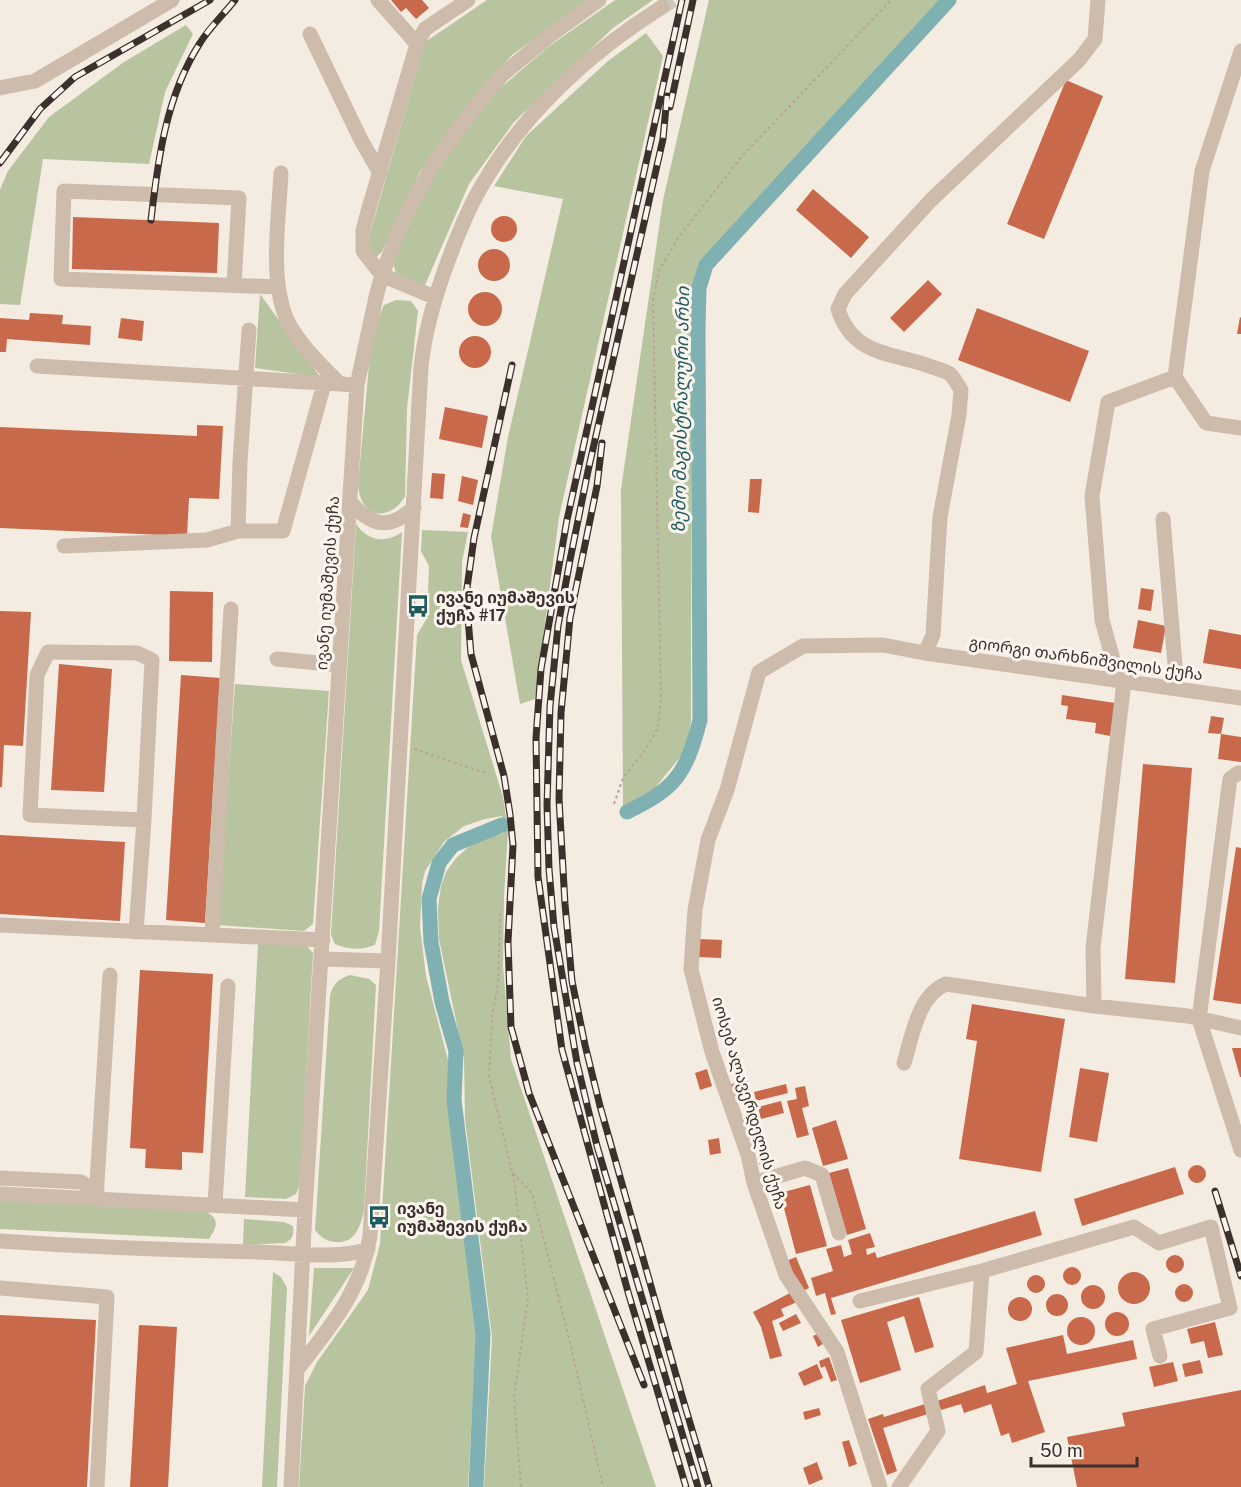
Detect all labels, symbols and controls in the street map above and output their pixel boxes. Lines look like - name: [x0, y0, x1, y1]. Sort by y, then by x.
- water label: ზემო მაგისტრალური არხი: [668, 286, 694, 533]
- street label: ივანე იუმაშევის ქუჩა: [312, 495, 343, 671]
- place label: ივანე იუმაშევის ქუჩა #17: [436, 588, 575, 625]
- bus stop icon: ივანე იუმაშევის ქუჩა #17: [405, 593, 431, 619]
- street label: გიორგი თარხნიშვილის ქუჩა: [968, 633, 1204, 685]
- street label: იოსებ ალავერდელის ქუჩა: [707, 994, 791, 1212]
- place label: ივანე იუმაშევის ქუჩა: [397, 1199, 528, 1236]
- bus stop icon: ივანე იუმაშევის ქუჩა: [366, 1204, 392, 1230]
- scale bar: [1031, 1430, 1138, 1468]
- text: 50 m: [1040, 1440, 1083, 1461]

